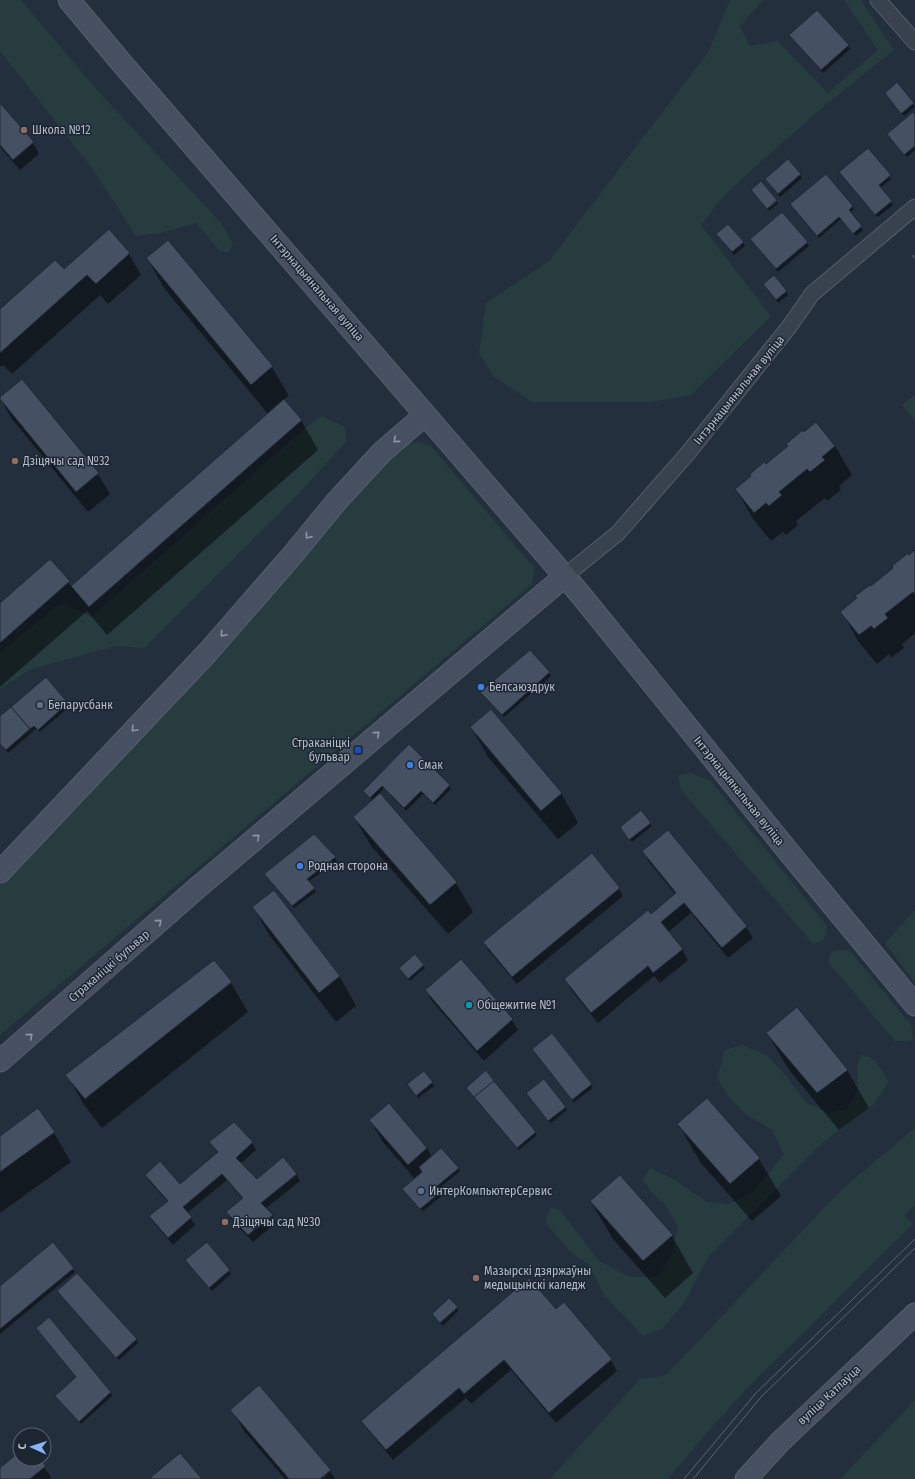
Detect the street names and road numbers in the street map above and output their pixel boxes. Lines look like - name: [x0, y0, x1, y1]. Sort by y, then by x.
- street label: Інтэрнацыянальная вуліца: [267, 232, 367, 344]
- street label: Інтэрнацыянальная вуліца: [691, 333, 787, 447]
- street label: Інтэрнацыянальная вуліца: [691, 734, 787, 848]
- street label: Страканіцкі бульвар: [66, 927, 152, 1005]
- street label: вуліца Катлаўца: [795, 1362, 864, 1428]

